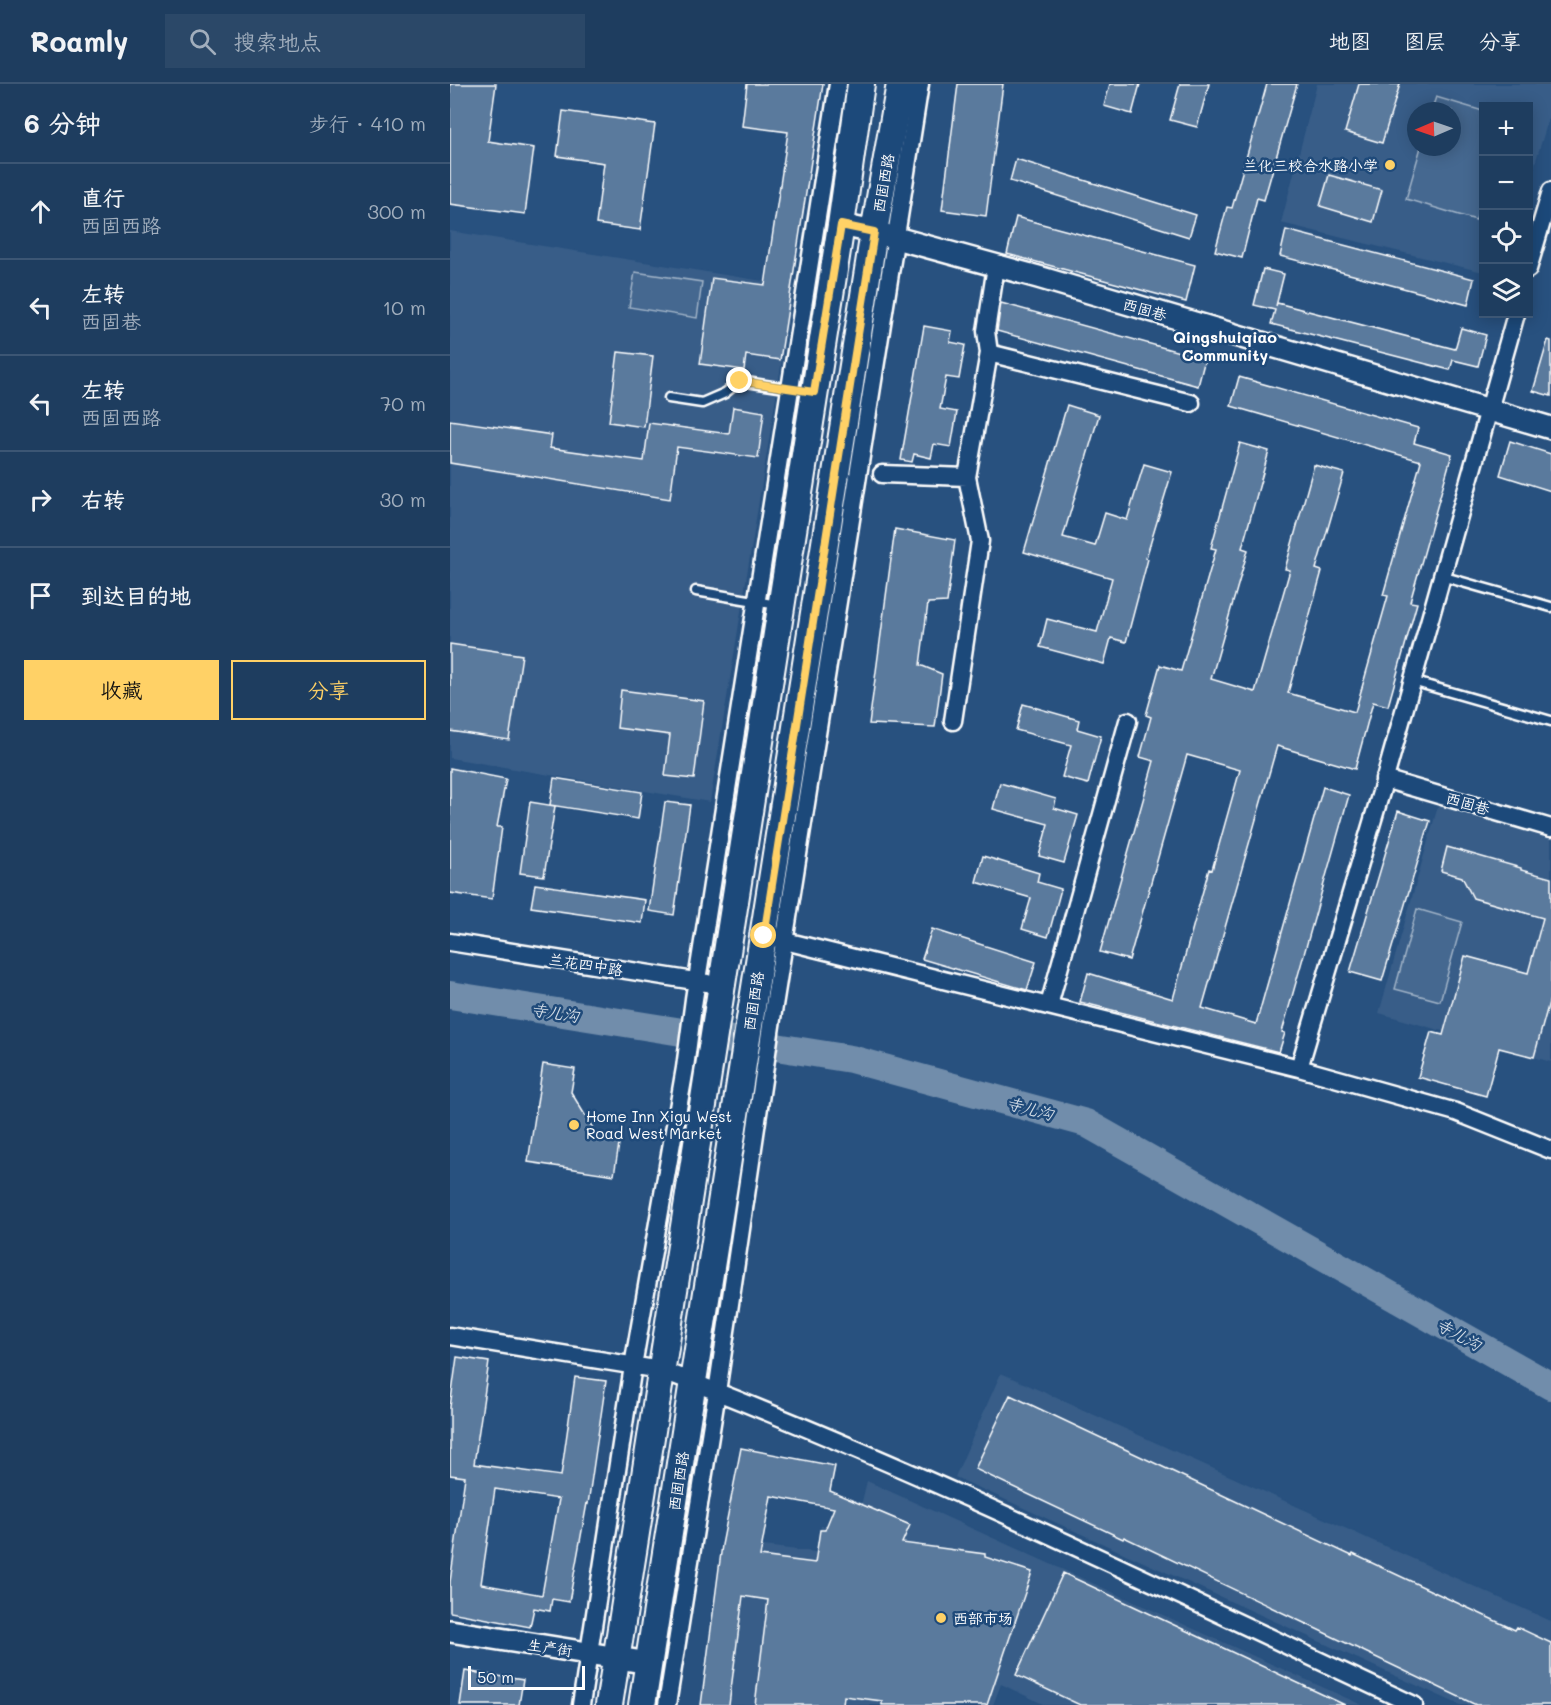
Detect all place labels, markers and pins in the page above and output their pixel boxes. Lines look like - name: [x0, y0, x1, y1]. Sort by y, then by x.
- place label: 兰化三校合水路小学: [1243, 155, 1378, 175]
- marker: 兰化三校合水路小学: [1383, 158, 1397, 172]
- place label: Home Inn Xigu West Road West Market: [586, 1106, 732, 1143]
- marker: Home Inn Xigu West Road West Market: [567, 1118, 581, 1132]
- place label: 西部市场: [953, 1608, 1013, 1628]
- marker: 西部市场: [934, 1611, 948, 1625]

